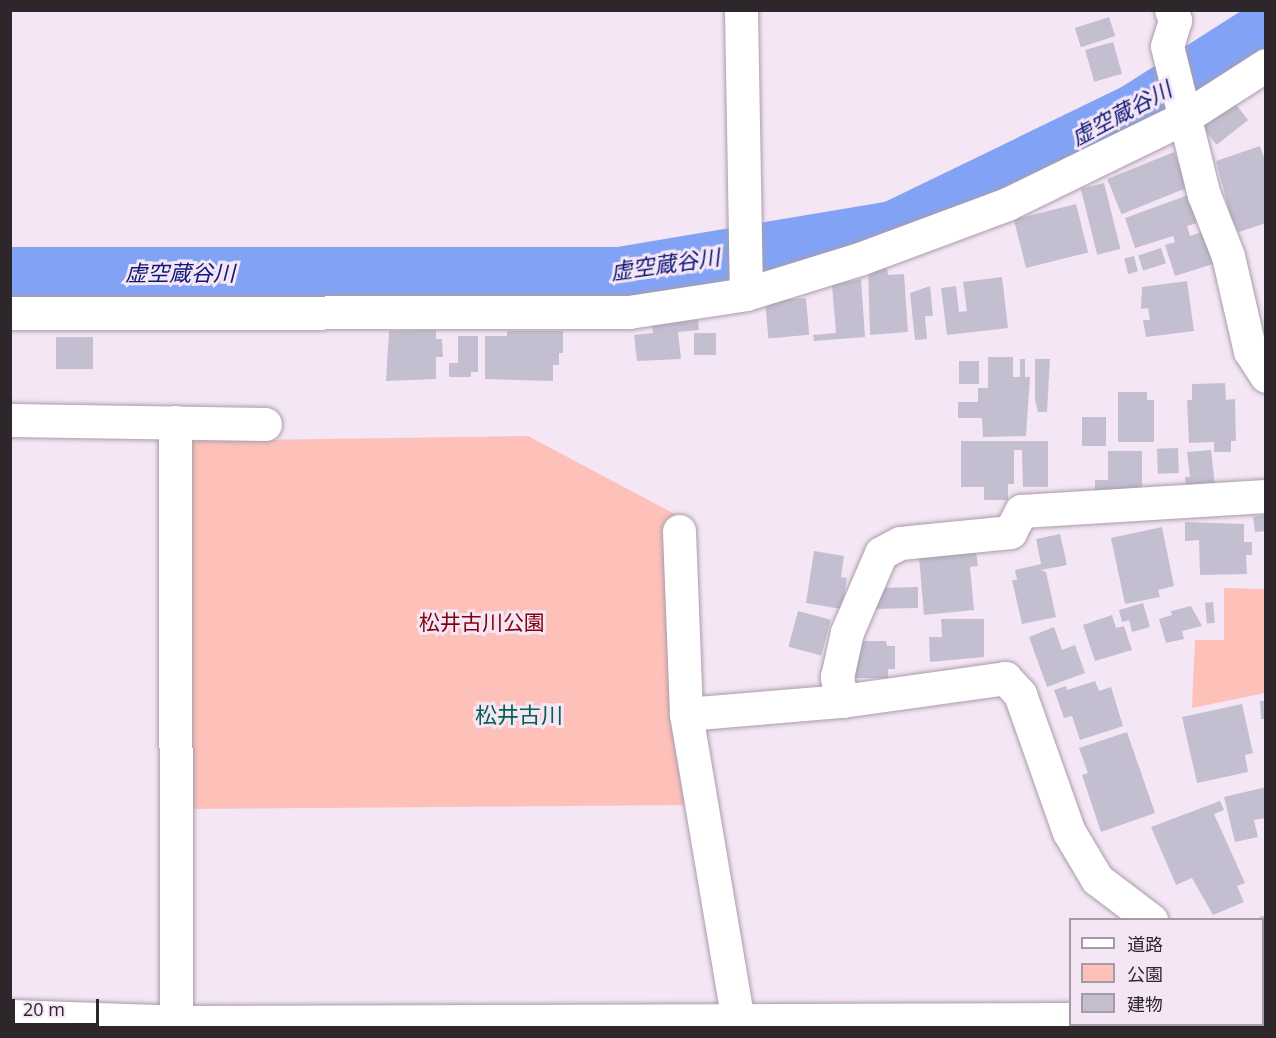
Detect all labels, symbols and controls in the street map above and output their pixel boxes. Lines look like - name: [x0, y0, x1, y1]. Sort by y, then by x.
- water label: 虚空蔵谷川: [1066, 76, 1176, 150]
- water label: 虚空蔵谷川: [609, 243, 721, 285]
- water label: 虚空蔵谷川: [125, 260, 235, 286]
- park label: 松井古川公園: [419, 609, 545, 635]
- district label: 松井古川: [475, 702, 563, 728]
- legend: [1069, 918, 1264, 1026]
- text: 道路: [1127, 932, 1163, 956]
- text: 公園: [1127, 962, 1163, 986]
- scale bar: [15, 987, 102, 1025]
- text: 建物: [1127, 992, 1163, 1016]
- text: 20 m: [23, 997, 65, 1021]

